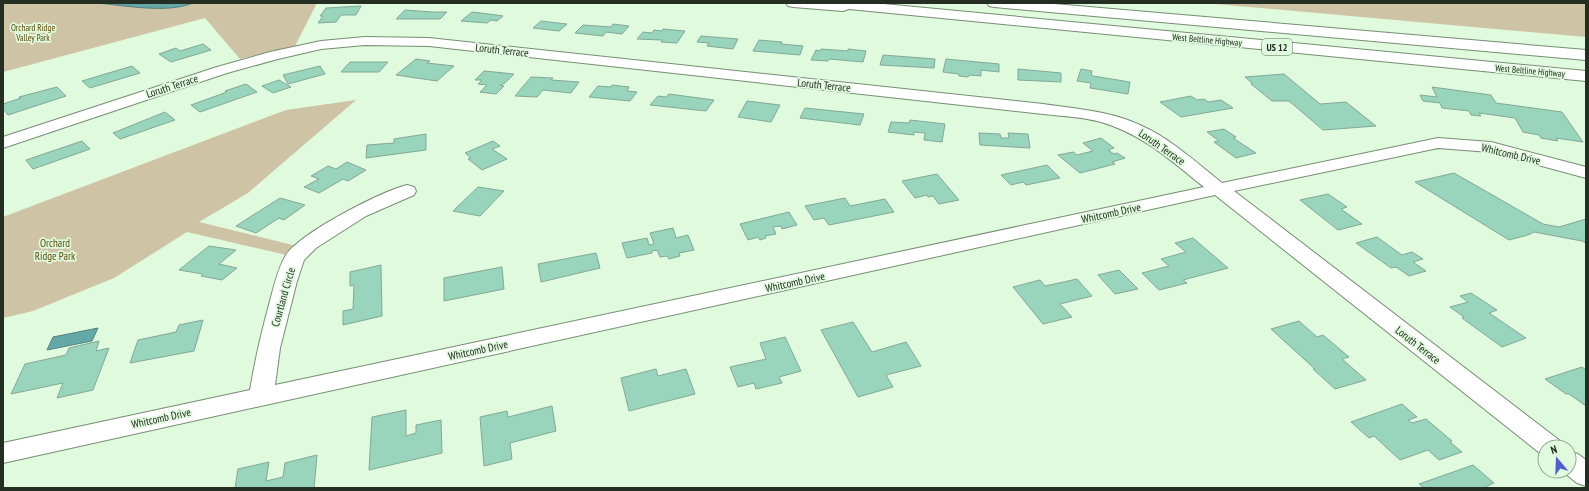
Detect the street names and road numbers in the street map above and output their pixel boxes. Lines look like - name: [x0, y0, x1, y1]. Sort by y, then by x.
- street label: West Beltline Highway: [1172, 31, 1243, 48]
- road number: US 12: [1262, 39, 1292, 55]
- street label: Loruth Terrace: [475, 40, 530, 60]
- street label: West Beltline Highway: [1495, 62, 1566, 79]
- street label: Loruth Terrace: [144, 71, 200, 101]
- street label: Loruth Terrace: [797, 75, 852, 95]
- street label: Loruth Terrace: [1136, 126, 1188, 168]
- street label: Whitcomb Drive: [1480, 140, 1542, 168]
- street label: Whitcomb Drive: [1080, 200, 1142, 226]
- street label: Courtland Circle: [268, 265, 298, 328]
- street label: Whitcomb Drive: [764, 269, 826, 295]
- street label: Loruth Terrace: [1393, 323, 1444, 367]
- street label: Whitcomb Drive: [447, 337, 509, 363]
- street label: Whitcomb Drive: [130, 405, 192, 431]

